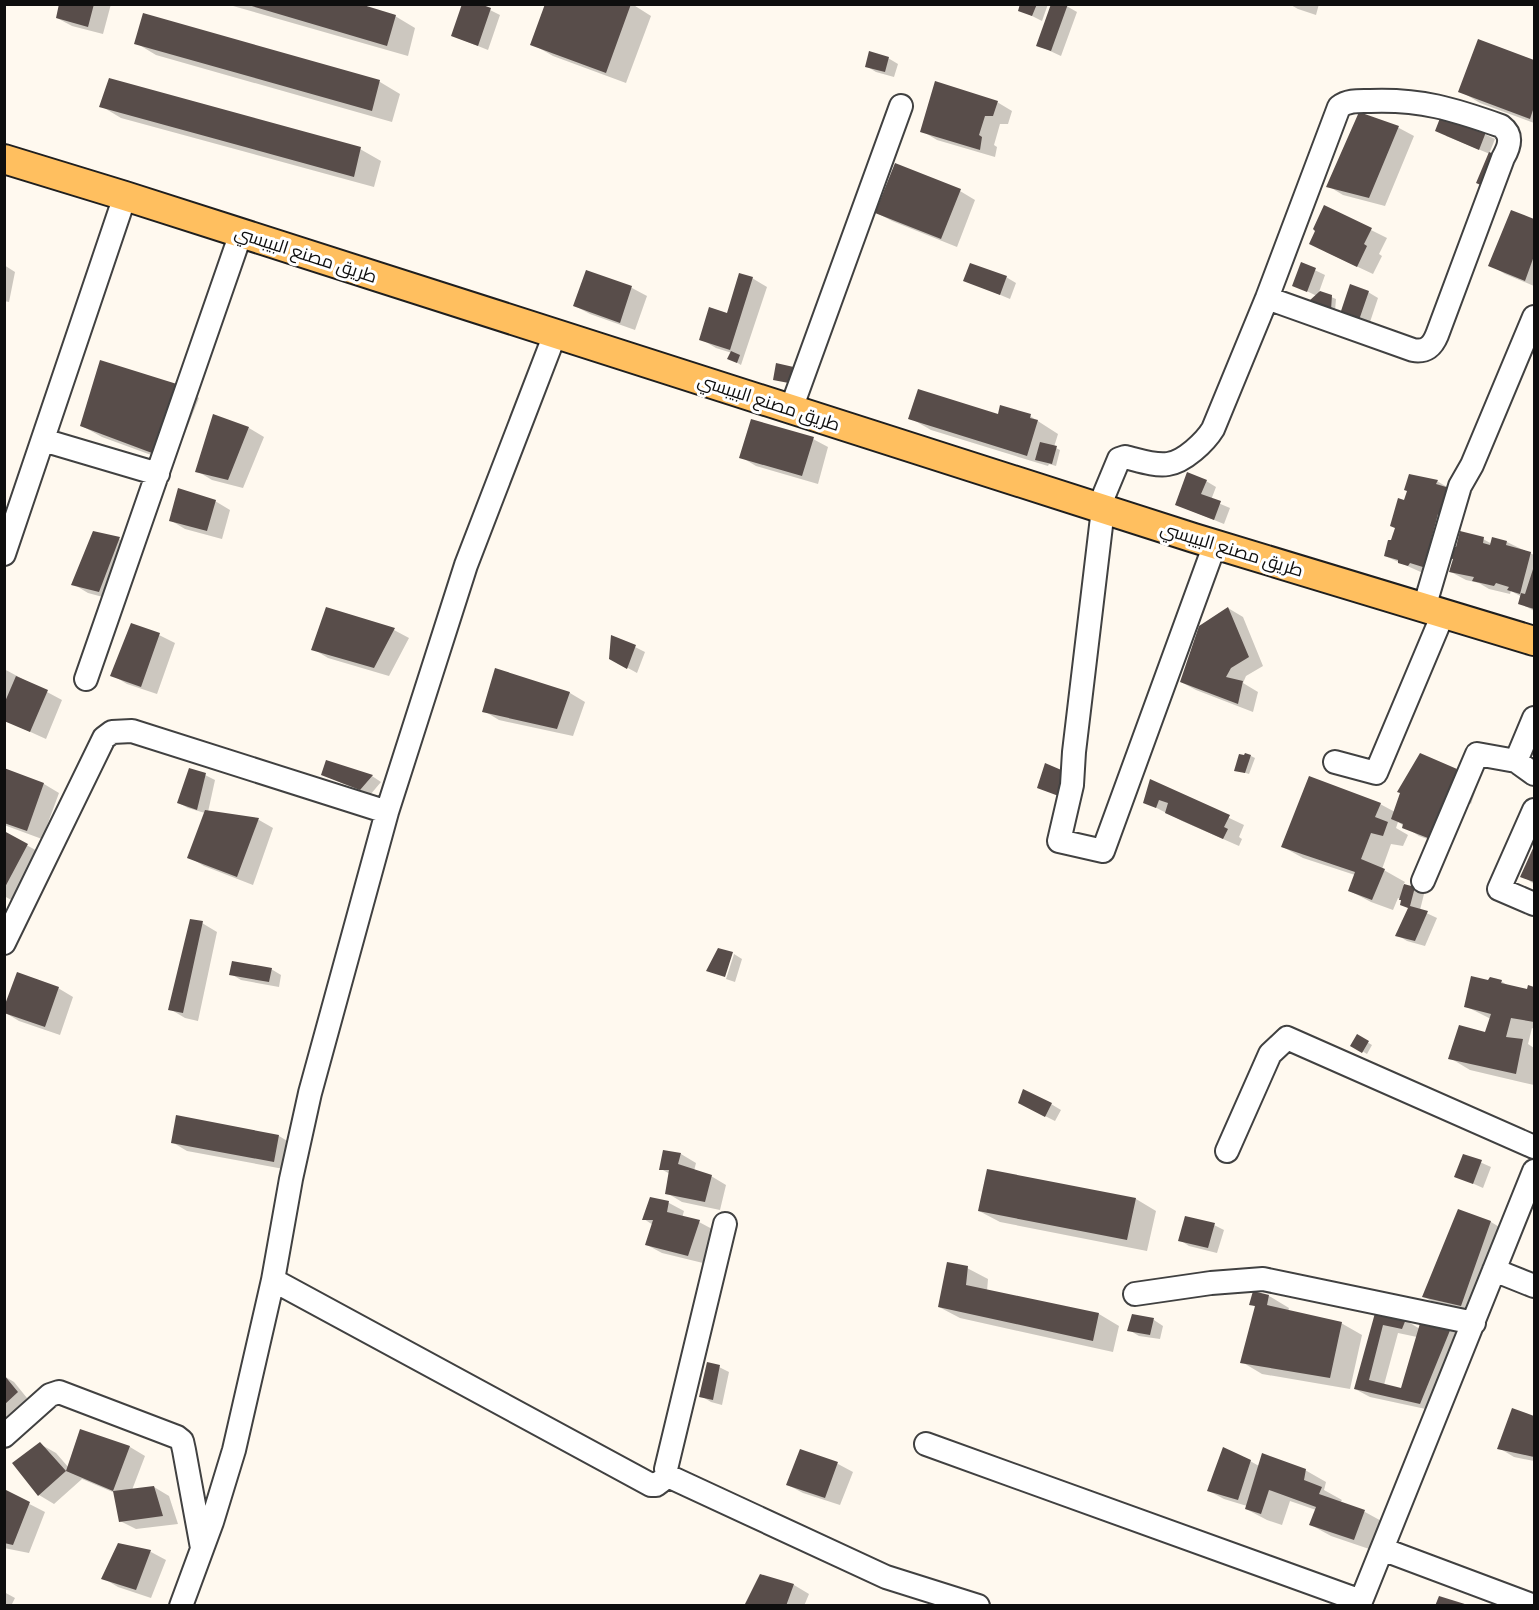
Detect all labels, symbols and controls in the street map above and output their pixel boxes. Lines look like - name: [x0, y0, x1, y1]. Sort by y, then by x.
- street label: طريق مصنع البيبسي: [231, 219, 380, 290]
- street label: طريق مصنع البيبسي: [694, 367, 843, 438]
- street label: طريق مصنع البيبسي: [1157, 515, 1307, 584]

